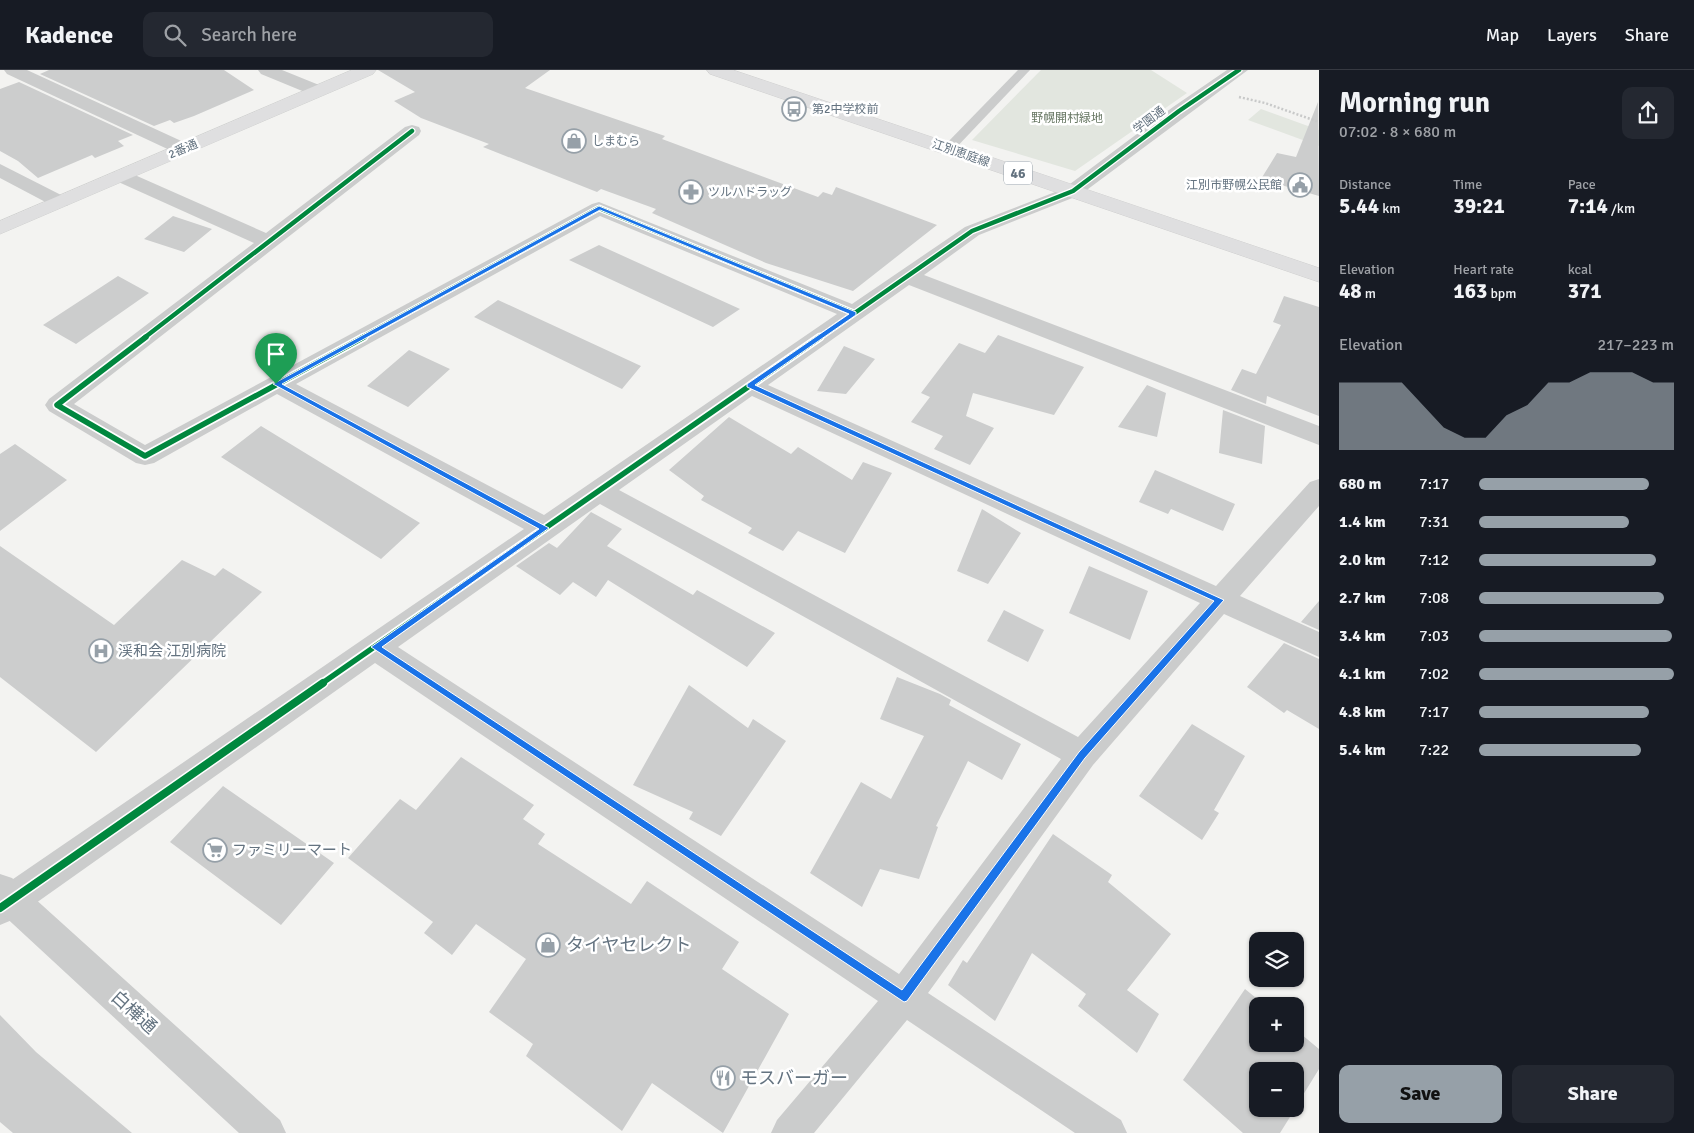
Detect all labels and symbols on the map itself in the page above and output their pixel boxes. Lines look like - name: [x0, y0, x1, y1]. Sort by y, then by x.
- bus stop icon: 第2中学校前: [781, 96, 807, 122]
- place label: 第2中学校前: [812, 102, 878, 117]
- street label: 学園通: [1130, 104, 1168, 137]
- park label: 野幌開村緑地: [1031, 111, 1103, 126]
- shop icon: しまむら: [561, 128, 587, 154]
- place label: しまむら: [592, 134, 640, 149]
- street label: 2番通: [166, 137, 200, 162]
- street label: 江別恵庭線: [930, 137, 992, 170]
- road number: 46: [1004, 162, 1032, 185]
- public building icon: 江別市野幌公民館: [1287, 172, 1313, 198]
- place label: 江別市野幌公民館: [1186, 178, 1282, 193]
- pharmacy icon: ツルハドラッグ: [678, 179, 704, 205]
- place label: ツルハドラッグ: [708, 185, 792, 200]
- pin: [255, 333, 297, 384]
- hospital icon: 渓和会 江別病院: [88, 638, 114, 664]
- place label: 渓和会 江別病院: [118, 642, 226, 660]
- supermarket icon: ファミリーマート: [202, 837, 228, 863]
- place label: ファミリーマート: [232, 841, 352, 859]
- shop icon: タイヤセレクト: [535, 932, 561, 958]
- place label: タイヤセレクト: [566, 934, 691, 956]
- street label: 白樺通: [107, 986, 161, 1038]
- restaurant icon: モスバーガー: [710, 1065, 736, 1091]
- place label: モスバーガー: [740, 1067, 848, 1089]

